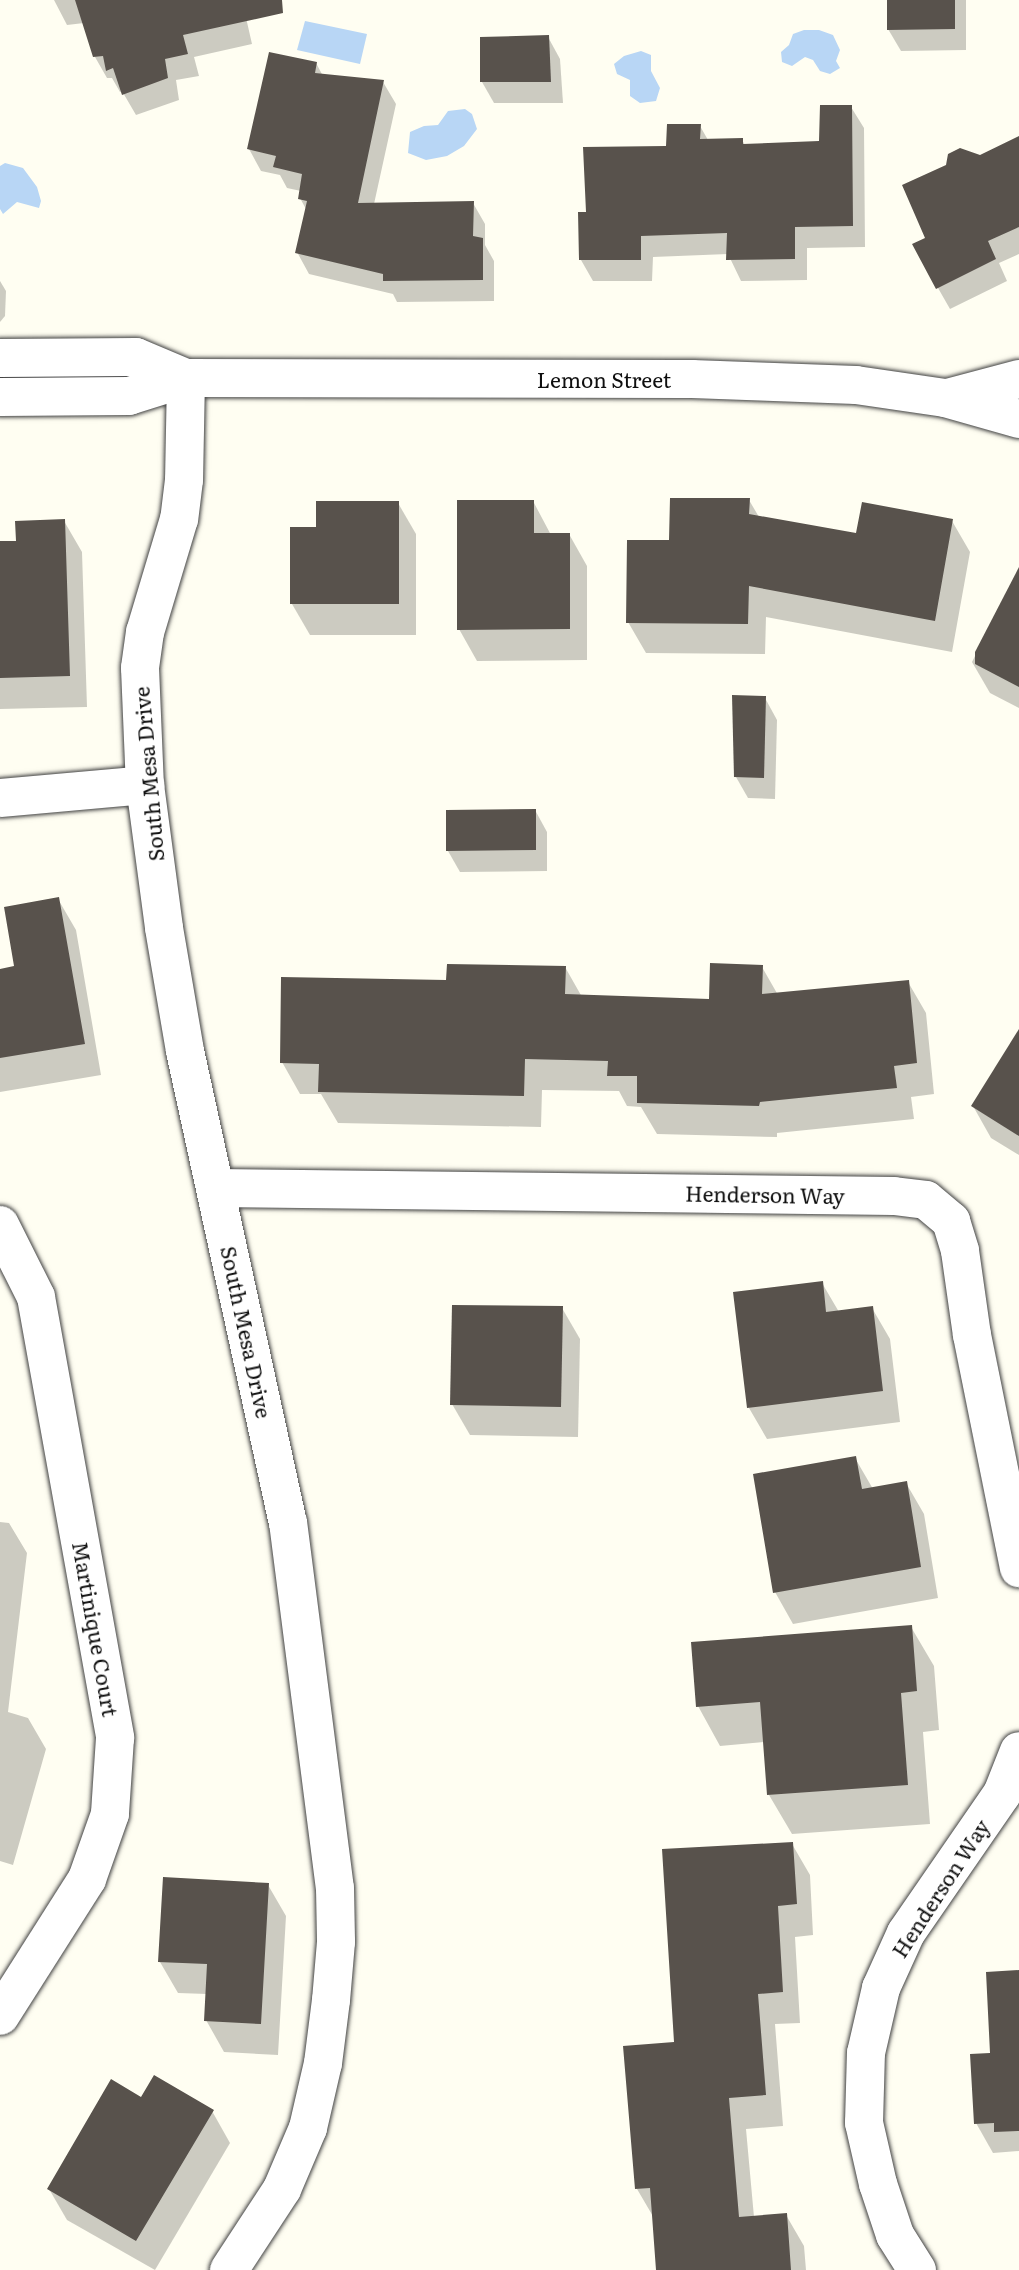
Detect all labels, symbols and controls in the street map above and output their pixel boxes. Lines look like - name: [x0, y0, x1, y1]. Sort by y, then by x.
- street label: Lemon Street: [537, 366, 671, 392]
- street label: South Mesa Drive: [128, 686, 168, 862]
- street label: Henderson Way: [685, 1180, 845, 1208]
- street label: South Mesa Drive: [216, 1244, 278, 1420]
- street label: Martinique Court: [68, 1539, 124, 1719]
- street label: Henderson Way: [886, 1814, 994, 1962]

